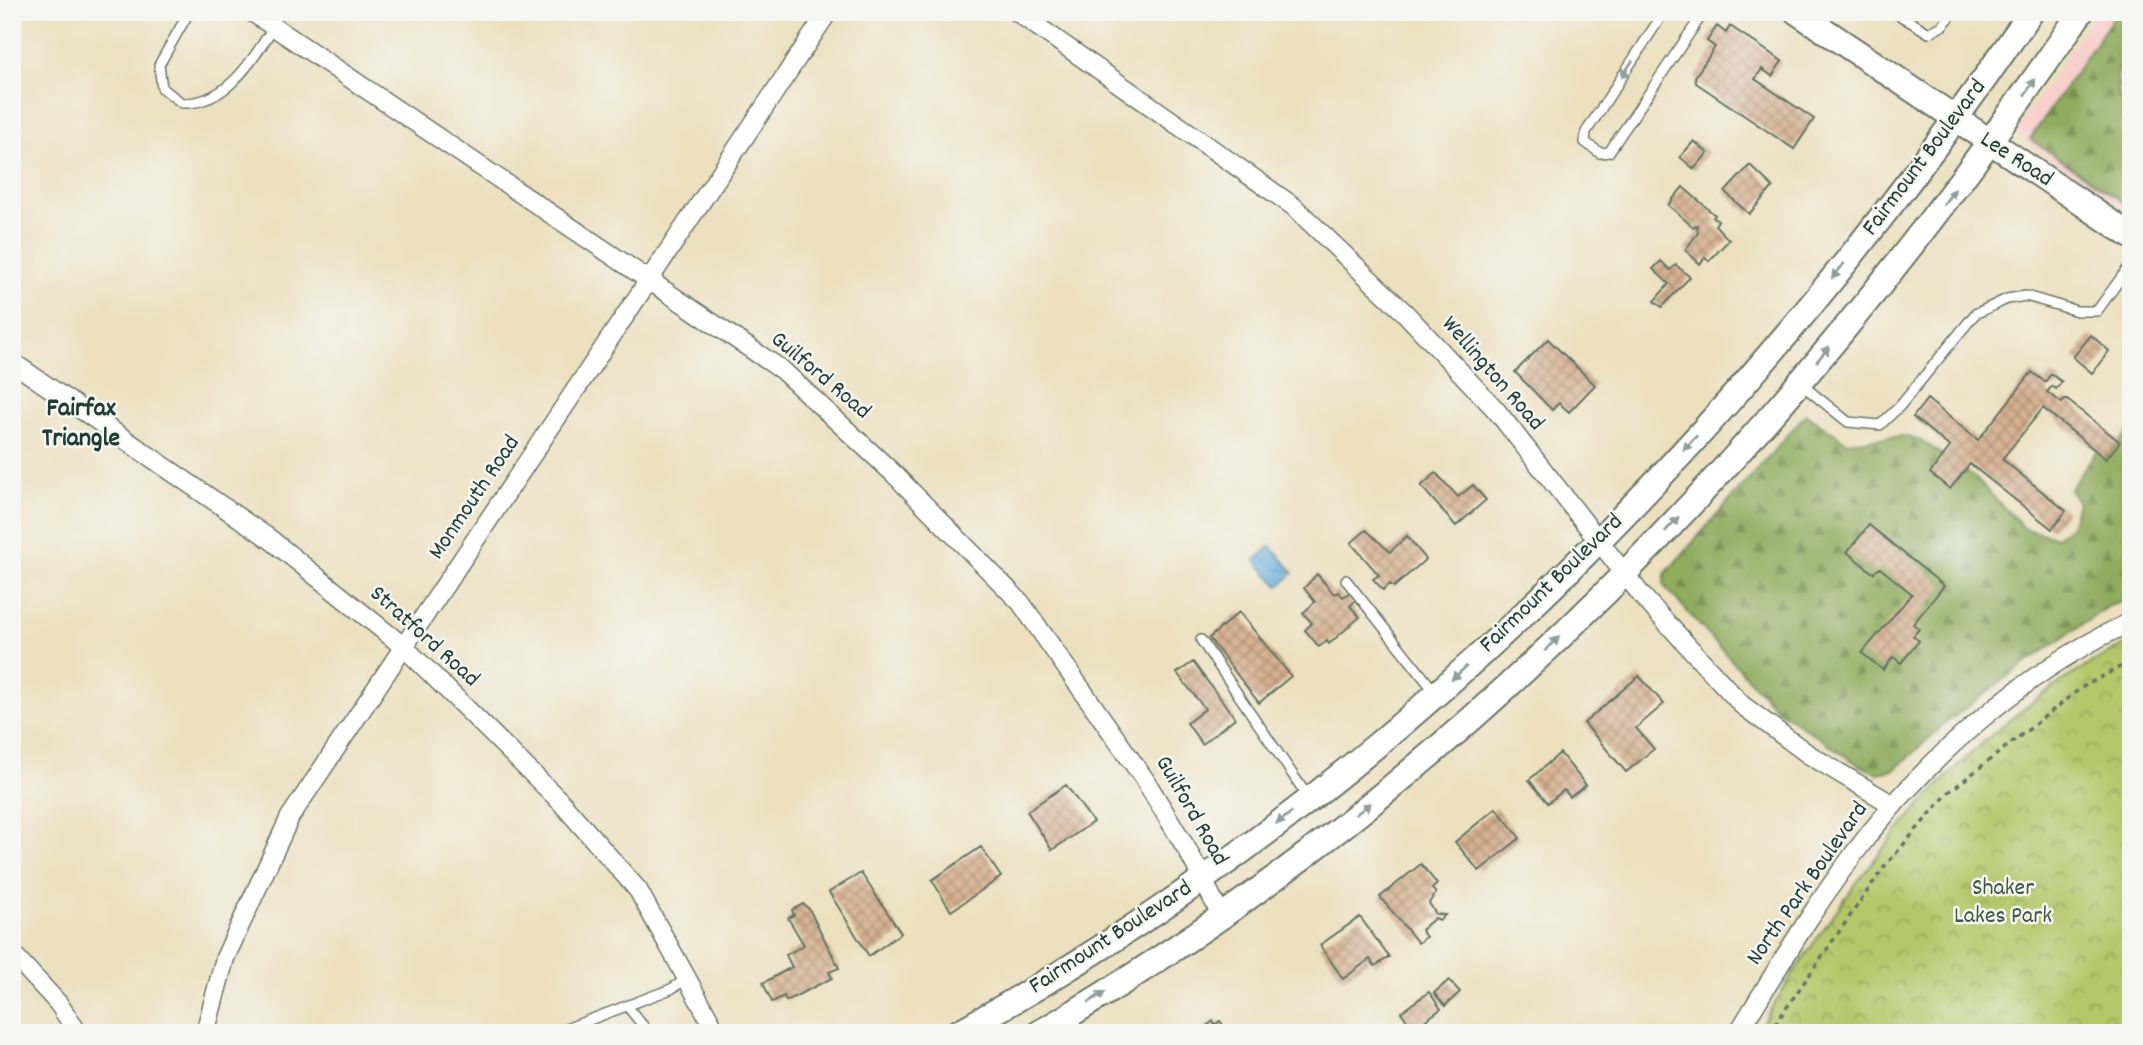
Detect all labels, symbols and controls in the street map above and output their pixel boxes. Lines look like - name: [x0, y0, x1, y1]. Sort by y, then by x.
- one-way arrow: [1620, 60, 1633, 79]
- street label: Fairmount Boulevard: [1855, 73, 1995, 243]
- one-way arrow: [2023, 78, 2036, 97]
- street label: Lee Road: [1973, 124, 2059, 196]
- one-way arrow: [1941, 189, 1956, 207]
- one-way arrow: [1830, 261, 1845, 279]
- street label: Wellington Road: [1432, 309, 1552, 439]
- street label: Guilford Road: [762, 324, 878, 428]
- one-way arrow: [1815, 345, 1830, 363]
- district label: Fairfax Triangle: [42, 391, 120, 458]
- street label: Monmouth Road: [421, 429, 529, 567]
- one-way arrow: [1682, 434, 1698, 451]
- street label: Fairmount Boulevard: [1472, 506, 1632, 662]
- one-way arrow: [1663, 516, 1679, 533]
- street label: Stratford Road: [361, 578, 487, 696]
- one-way arrow: [1544, 635, 1561, 652]
- one-way arrow: [1450, 665, 1468, 681]
- street label: Guilford Road: [1146, 750, 1236, 872]
- street label: North Park Boulevard: [1739, 795, 1877, 973]
- one-way arrow: [1353, 802, 1371, 817]
- one-way arrow: [1275, 810, 1293, 825]
- street label: Fairmount Boulevard: [1023, 872, 1199, 1004]
- park label: Shaker Lakes Park: [1954, 872, 2052, 934]
- one-way arrow: [1088, 990, 1106, 1004]

